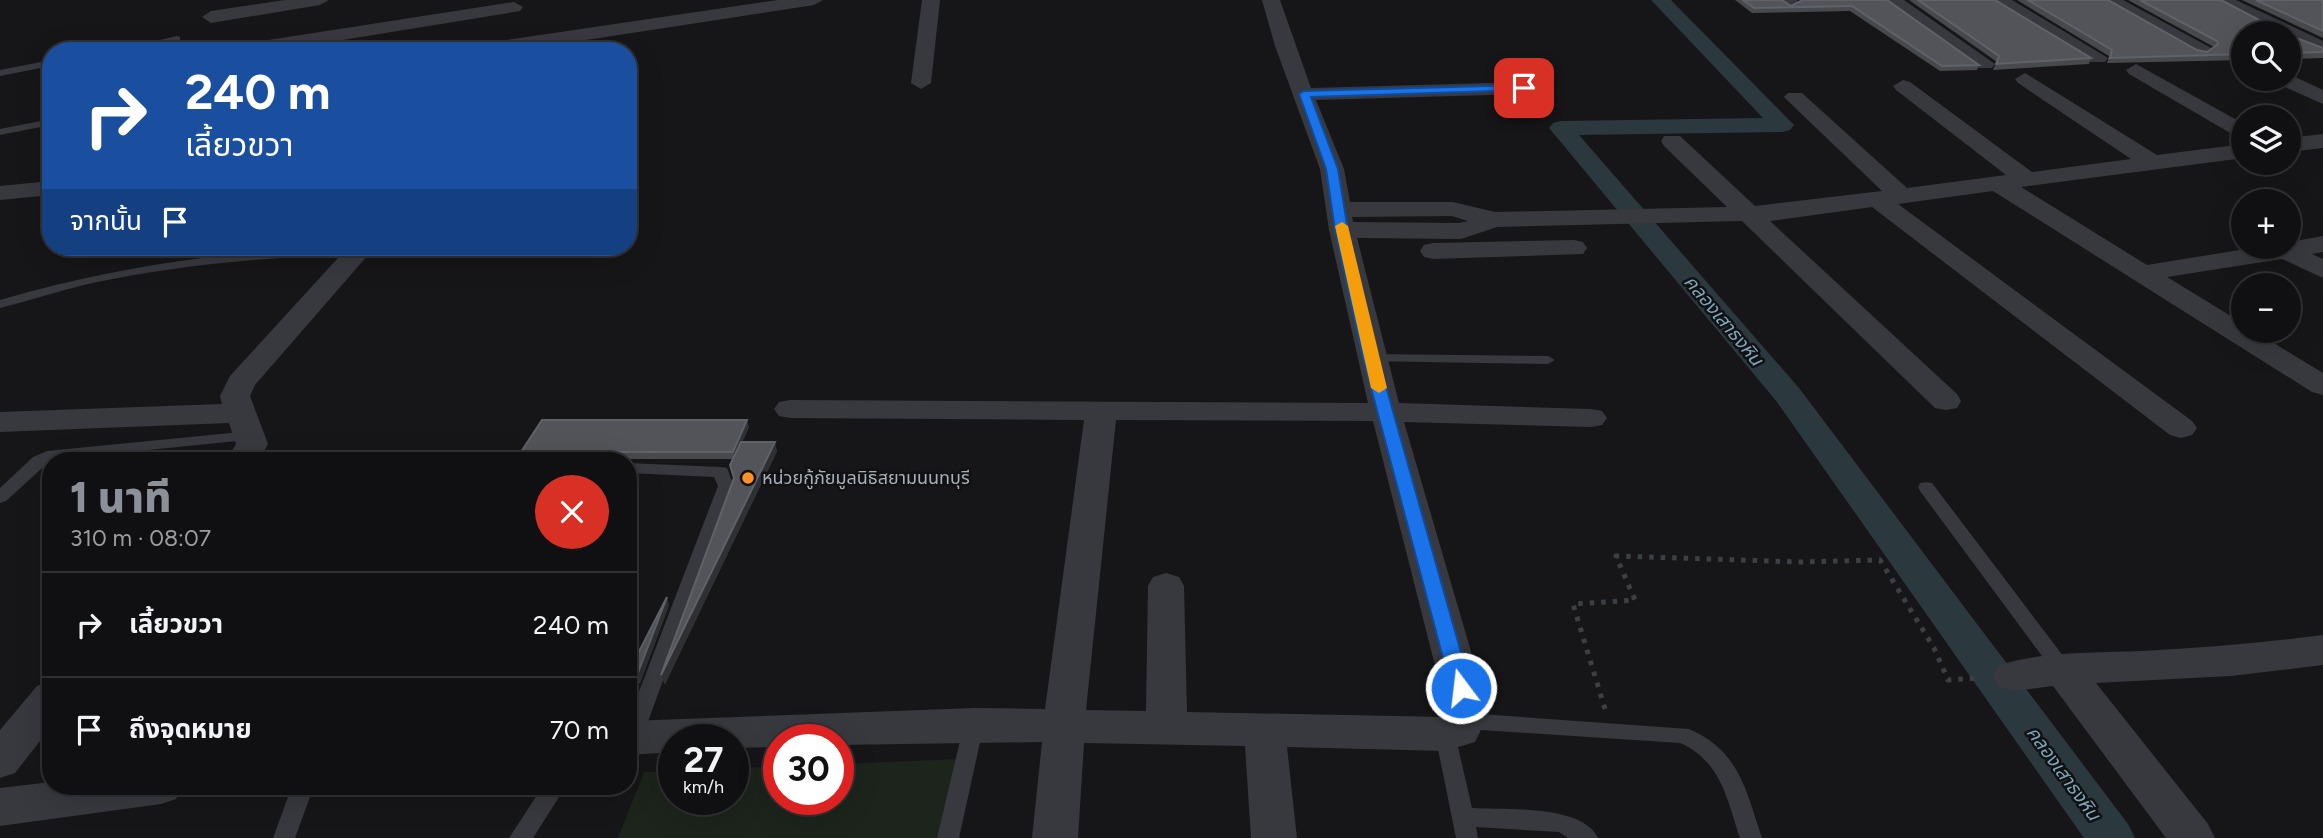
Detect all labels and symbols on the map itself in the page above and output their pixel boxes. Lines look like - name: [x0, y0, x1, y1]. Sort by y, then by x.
- pin: [1494, 58, 1554, 118]
- water label: คลองเสาธงหิน: [1679, 270, 1769, 371]
- place label: หน่วยกู้ภัยมูลนิธิสยามนนทบุรี: [762, 467, 970, 490]
- marker: หน่วยกู้ภัยมูลนิธิสยามนนทบุรี: [740, 470, 756, 486]
- position arrow: [1424, 651, 1498, 725]
- water label: คลองเสาธงหิน: [2022, 722, 2106, 826]
- speed limit sign: 30: [763, 724, 854, 815]

